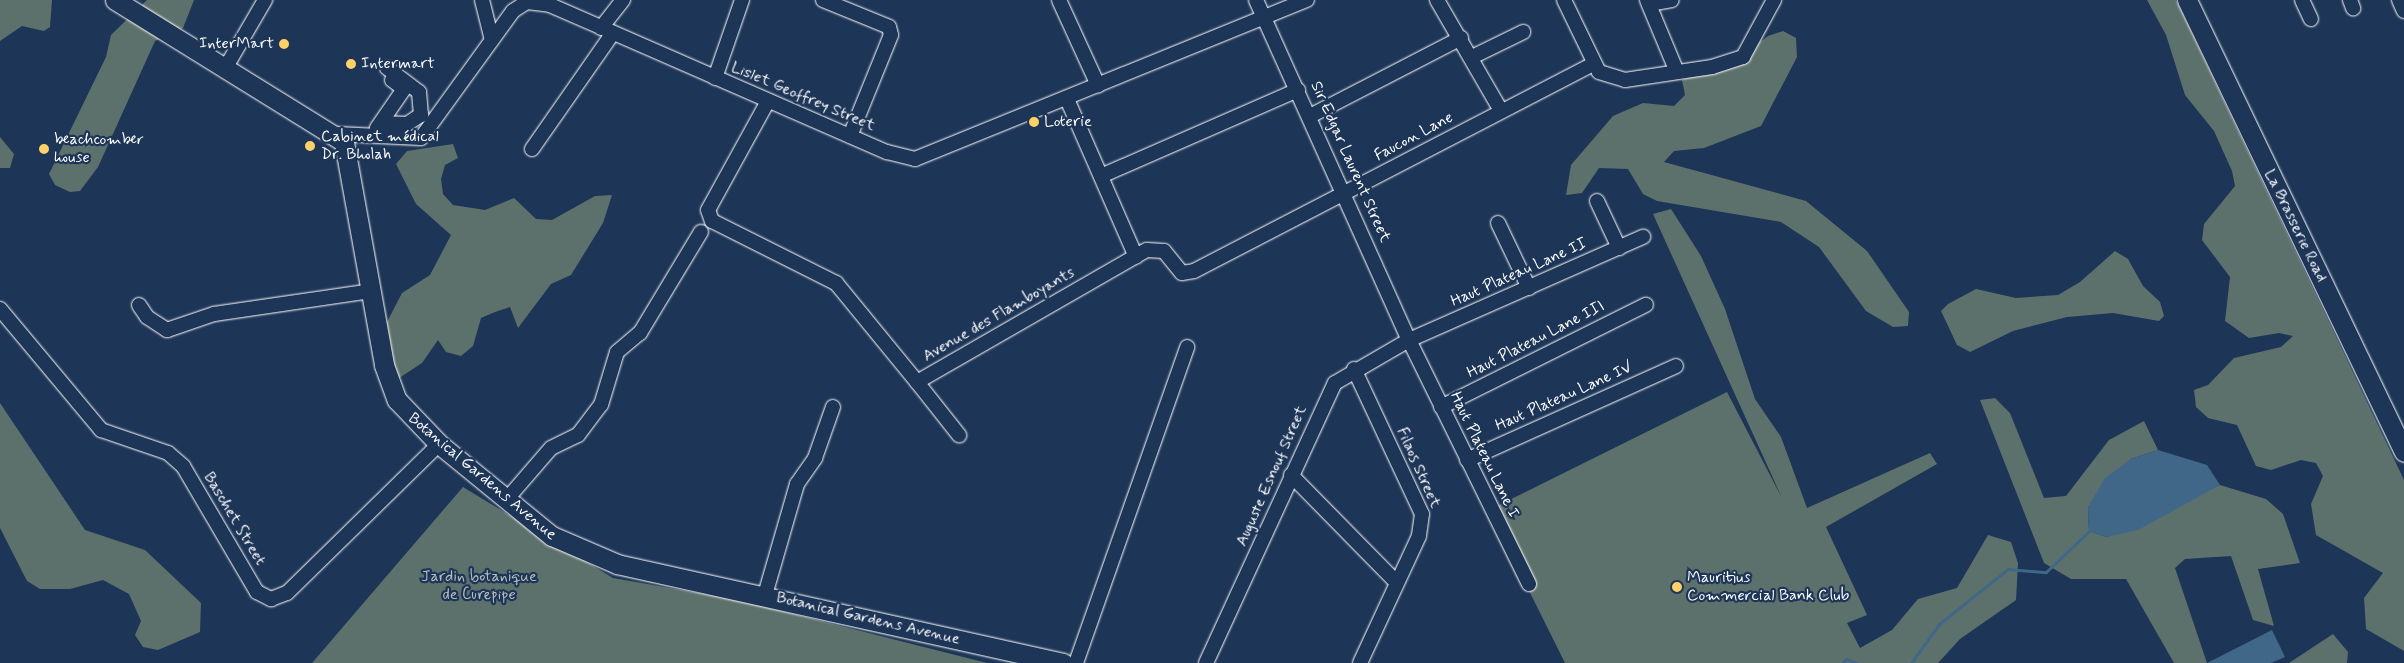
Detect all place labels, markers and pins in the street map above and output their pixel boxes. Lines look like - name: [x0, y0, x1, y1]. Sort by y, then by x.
- place label: InterMart: [199, 34, 274, 54]
- marker: InterMart: [278, 38, 290, 50]
- place label: Intermart: [361, 54, 435, 74]
- marker: Intermart: [345, 58, 357, 70]
- place label: Loterie: [1044, 112, 1092, 132]
- marker: Loterie: [1028, 116, 1040, 128]
- place label: Cabinet médical Dr. Bholah: [321, 127, 436, 165]
- place label: beachcomber house: [54, 130, 144, 168]
- marker: Cabinet médical Dr. Bholah: [303, 139, 317, 153]
- marker: beachcomber house: [38, 143, 50, 155]
- place label: Mauritius Commercial Bank Club: [1687, 568, 1850, 606]
- marker: Mauritius Commercial Bank Club: [1671, 581, 1683, 593]

